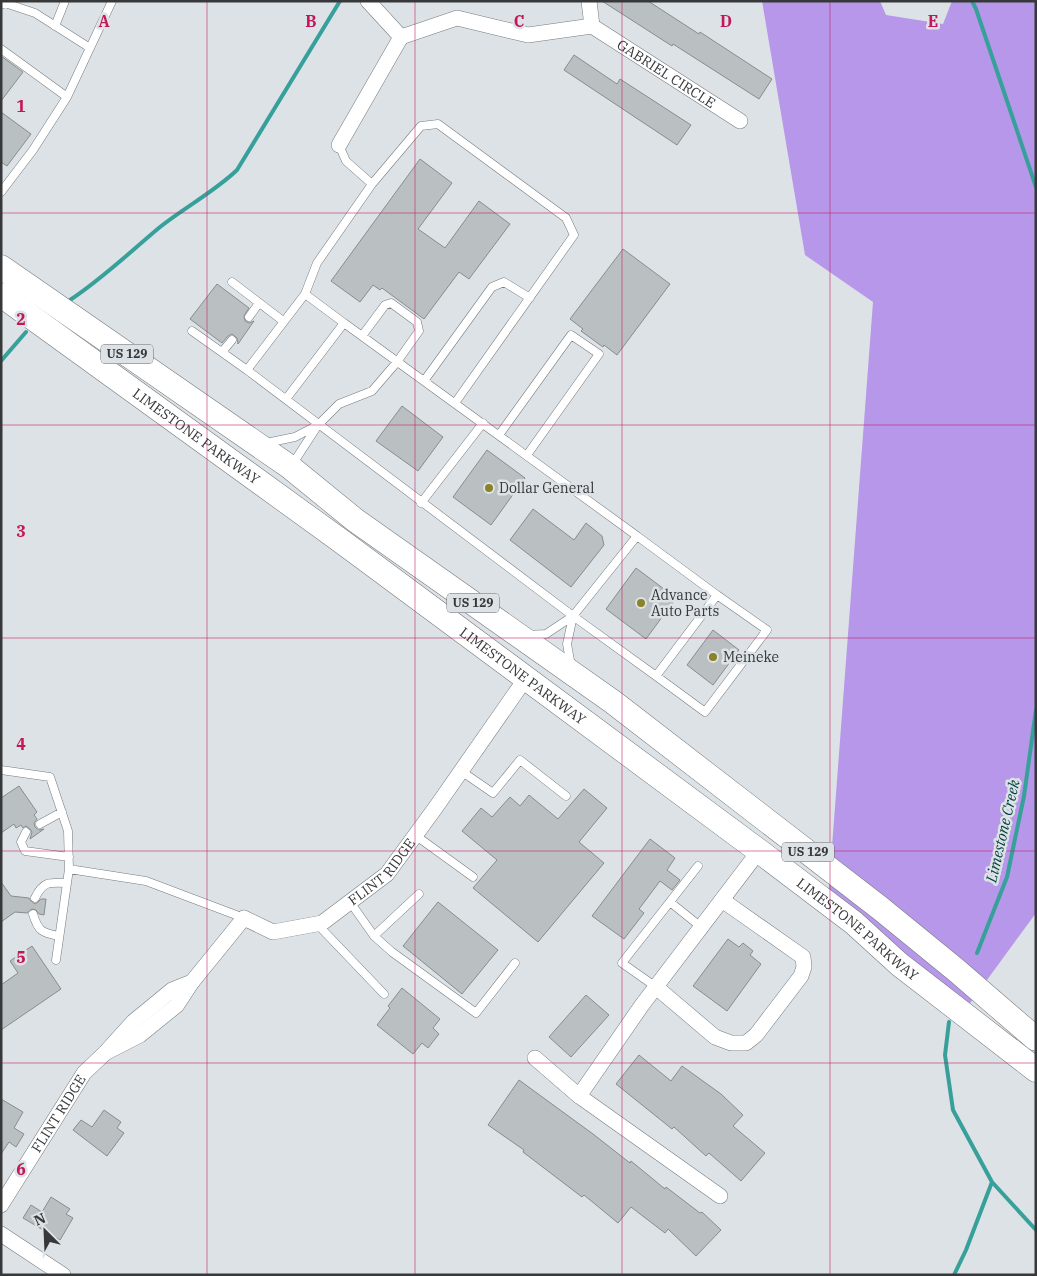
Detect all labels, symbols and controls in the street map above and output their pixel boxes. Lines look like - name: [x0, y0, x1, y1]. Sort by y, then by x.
- text: A: [98, 11, 110, 31]
- text: B: [305, 11, 317, 31]
- text: C: [514, 11, 524, 31]
- text: D: [720, 11, 732, 31]
- text: E: [928, 11, 938, 31]
- street label: GABRIEL CIRCLE: [614, 35, 719, 112]
- text: 1: [16, 96, 26, 116]
- text: 2: [16, 309, 26, 329]
- road number: US 129: [101, 344, 153, 364]
- street label: LIMESTONE PARKWAY: [129, 384, 263, 488]
- place label: Dollar General: [499, 479, 594, 497]
- marker: Dollar General: [483, 482, 495, 494]
- text: 3: [16, 521, 26, 541]
- place label: Advance Auto Parts: [651, 586, 720, 620]
- road number: US 129: [447, 594, 499, 612]
- marker: Advance Auto Parts: [635, 597, 647, 609]
- street label: LIMESTONE PARKWAY: [456, 623, 589, 729]
- place label: Meineke: [723, 648, 779, 666]
- marker: Meineke: [707, 651, 719, 663]
- text: 4: [16, 734, 26, 754]
- water label: Limestone Creek: [981, 778, 1024, 885]
- street label: FLINT RIDGE: [344, 835, 419, 909]
- road number: US 129: [782, 842, 834, 862]
- street label: LIMESTONE PARKWAY: [793, 874, 922, 985]
- text: 5: [16, 947, 26, 967]
- street label: FLINT RIDGE: [27, 1071, 90, 1156]
- text: 6: [16, 1159, 26, 1179]
- north arrow: [20, 1206, 70, 1256]
- text: N: [31, 1209, 48, 1230]

